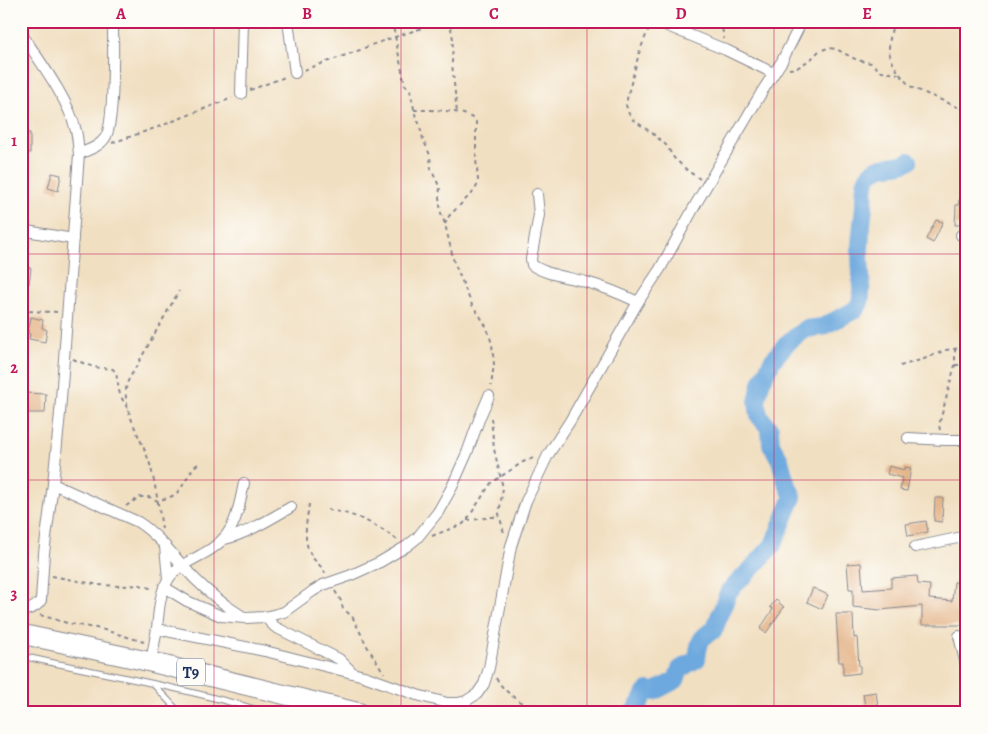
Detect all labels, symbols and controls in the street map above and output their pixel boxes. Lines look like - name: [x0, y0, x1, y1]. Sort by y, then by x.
- text: A: [115, 3, 127, 25]
- text: B: [302, 3, 312, 25]
- text: C: [489, 3, 499, 25]
- text: D: [675, 3, 687, 25]
- text: E: [862, 3, 872, 25]
- text: 1: [11, 130, 17, 152]
- text: 2: [10, 357, 18, 379]
- text: 3: [11, 583, 18, 605]
- road number: T9: [177, 659, 205, 686]

